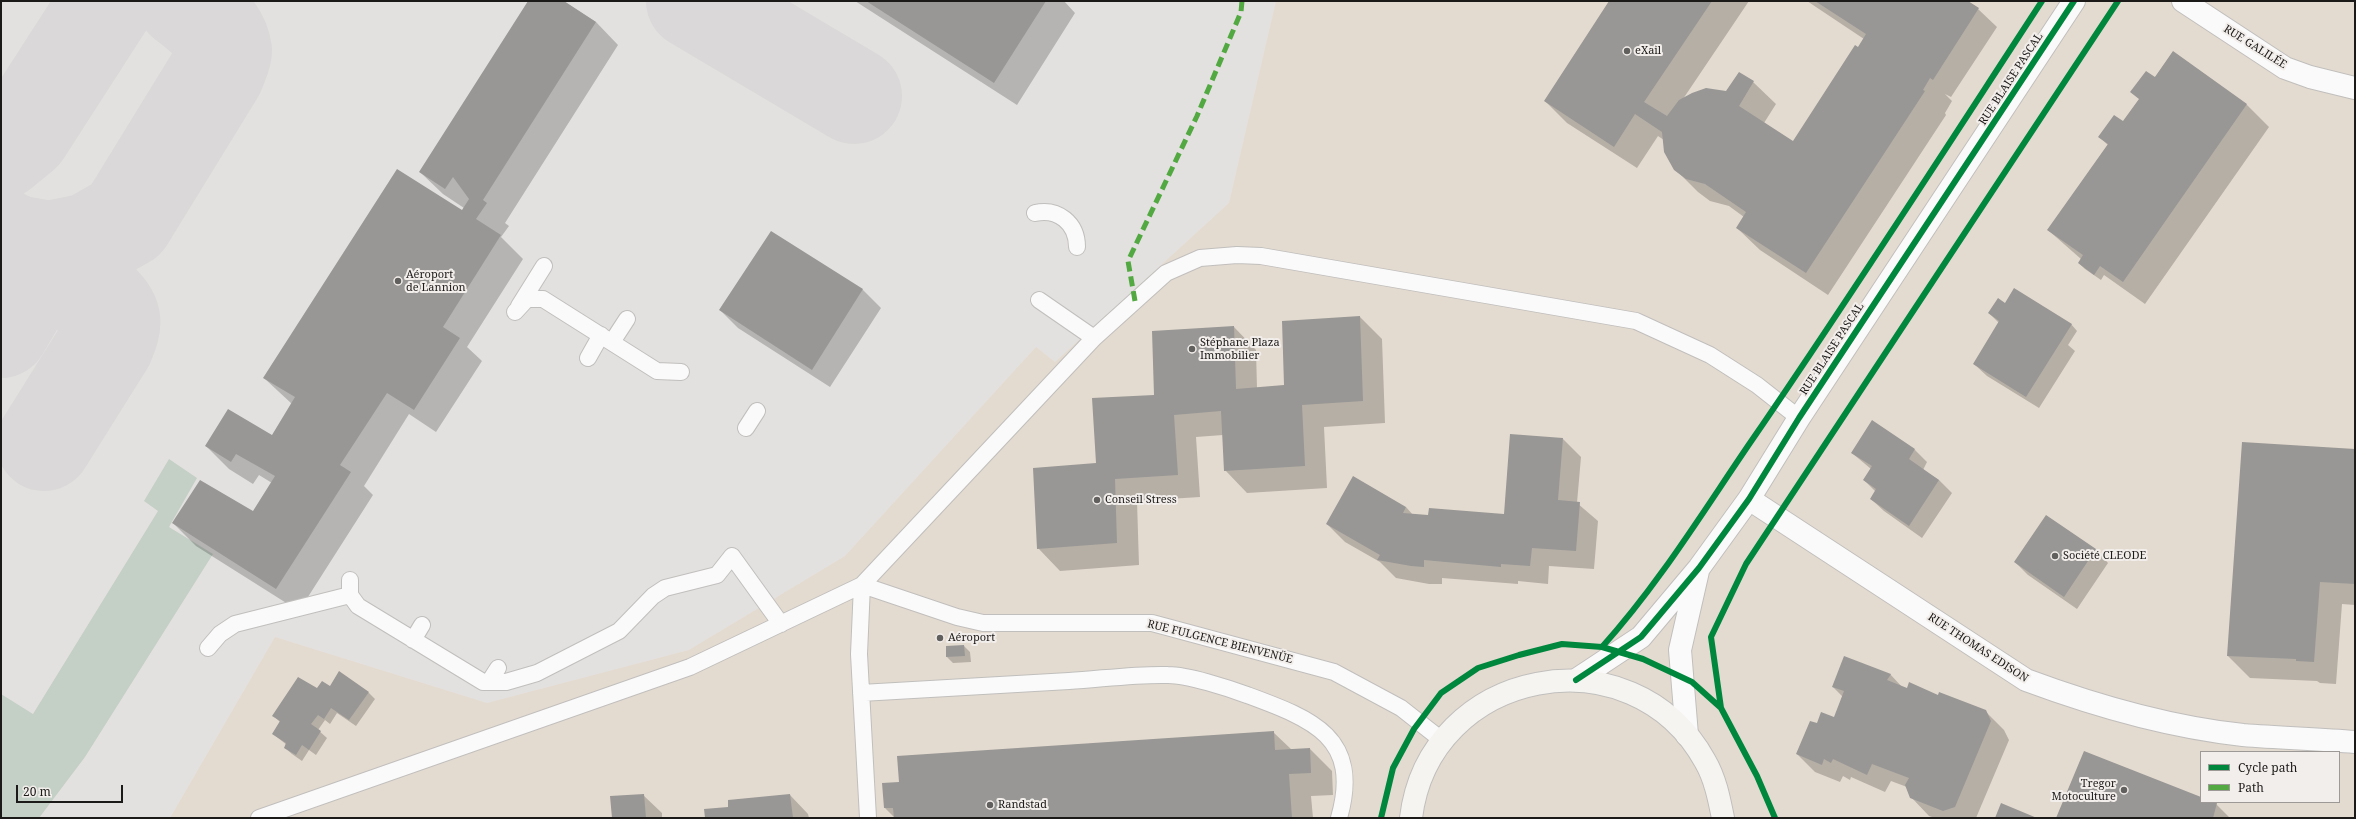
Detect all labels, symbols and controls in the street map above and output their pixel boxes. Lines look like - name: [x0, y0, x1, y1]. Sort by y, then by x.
- street label: RUE GALILÉE: [2221, 22, 2289, 72]
- street label: RUE BLAISE PASCAL: [1976, 30, 2046, 128]
- place label: eXail: [1635, 44, 1661, 58]
- marker: eXail: [1622, 46, 1632, 56]
- place label: Aéroport de Lannion: [406, 268, 466, 294]
- marker: Aéroport de Lannion: [393, 276, 403, 286]
- street label: RUE BLAISE PASCAL: [1797, 300, 1867, 398]
- place label: Stéphane Plaza Immobilier: [1200, 336, 1280, 362]
- marker: Stéphane Plaza Immobilier: [1187, 344, 1197, 354]
- place label: Conseil Stress: [1105, 493, 1177, 507]
- marker: Conseil Stress: [1092, 495, 1102, 505]
- place label: Société CLEODE: [2063, 549, 2146, 563]
- marker: Société CLEODE: [2050, 551, 2060, 561]
- street label: RUE THOMAS EDISON: [1925, 611, 2031, 685]
- street label: RUE FULGENCE BIENVENÜE: [1146, 618, 1294, 666]
- place label: Aéroport: [948, 631, 995, 645]
- marker: Aéroport: [935, 633, 945, 643]
- legend: [2200, 751, 2340, 803]
- text: Cycle path: [2238, 759, 2297, 776]
- scale bar: [18, 777, 125, 803]
- place label: Tregor Motoculture: [2051, 777, 2116, 803]
- text: Path: [2238, 779, 2264, 796]
- text: 20 m: [23, 783, 51, 800]
- marker: Tregor Motoculture: [2119, 785, 2129, 795]
- place label: Randstad: [998, 798, 1047, 812]
- marker: Randstad: [985, 800, 995, 810]

